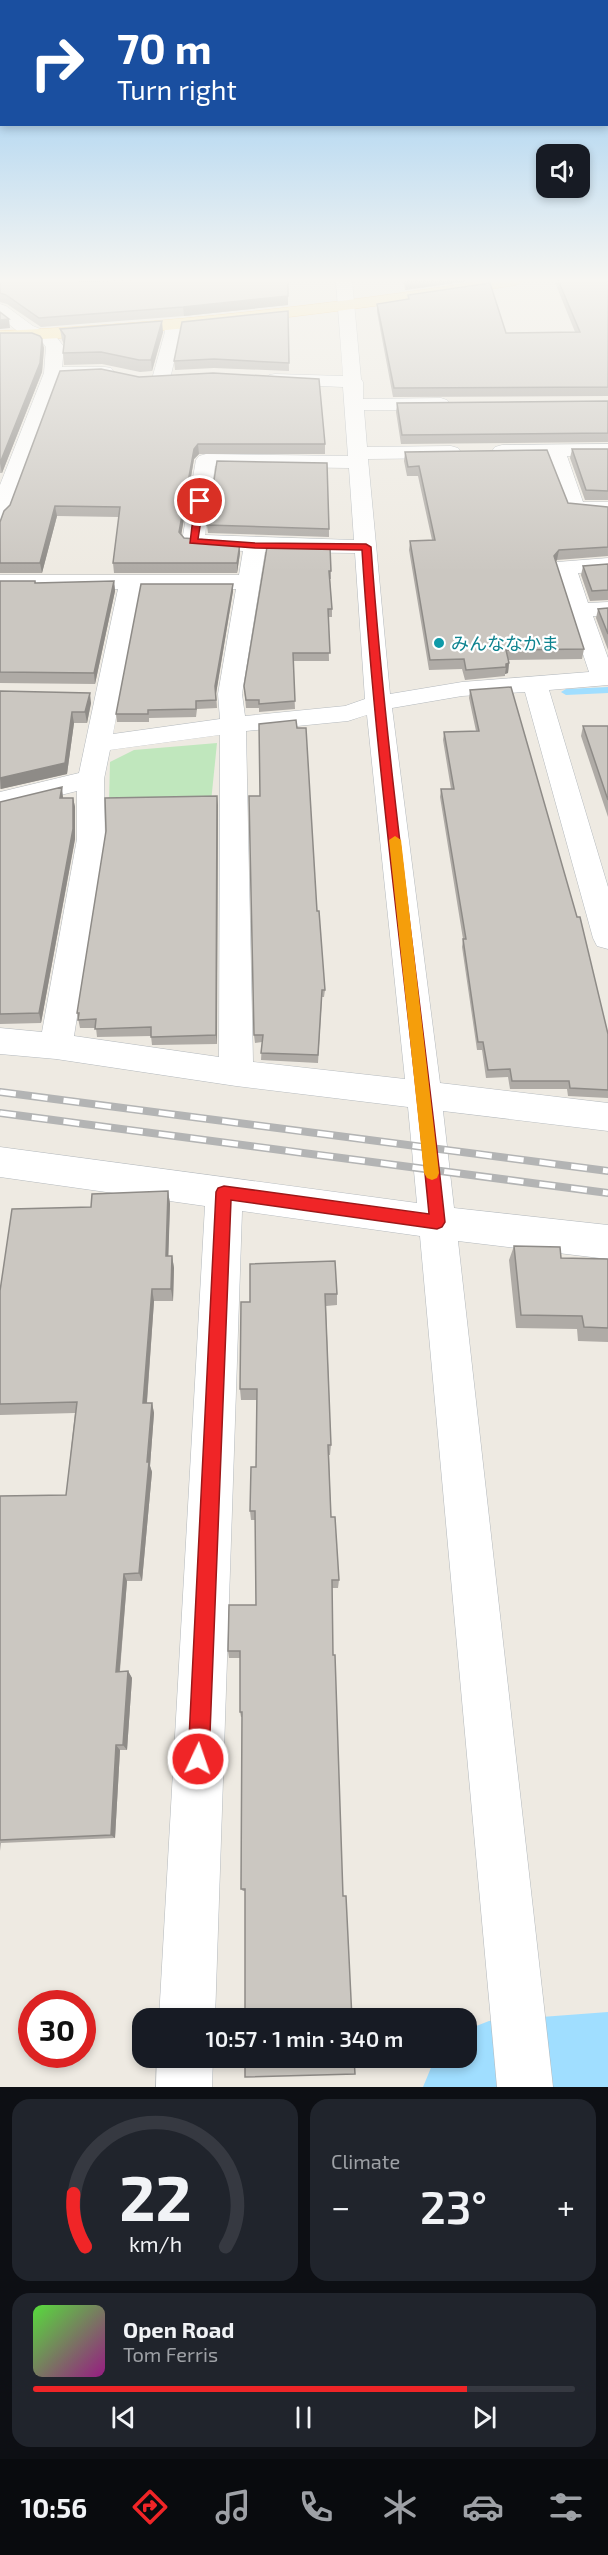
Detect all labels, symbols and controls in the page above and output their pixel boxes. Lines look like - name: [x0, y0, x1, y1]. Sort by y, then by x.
- text: 70 m: [117, 22, 212, 72]
- icon: right: [18, 24, 96, 102]
- text: Turn right: [117, 73, 237, 105]
- map controls: [536, 144, 590, 198]
- button: sound: [536, 144, 590, 198]
- pin: [174, 475, 225, 526]
- icon: arrive: [183, 484, 216, 517]
- place label: みんななかま: [451, 632, 559, 654]
- marker: みんななかま: [432, 636, 446, 650]
- position arrow: [166, 1727, 230, 1791]
- speed limit sign: 30: [18, 1990, 96, 2068]
- text: 10:57 · 1 min · 340 m: [206, 2025, 403, 2051]
- text: Climate: [331, 2149, 400, 2173]
- text: 22: [119, 2159, 191, 2234]
- text: 23°: [420, 2179, 487, 2233]
- text: −: [331, 2186, 350, 2226]
- text: +: [557, 2186, 575, 2226]
- text: km/h: [128, 2231, 182, 2256]
- text: Open Road: [123, 2316, 235, 2342]
- text: Tom Ferris: [123, 2342, 218, 2366]
- icon: previous: [107, 2401, 140, 2434]
- icon: pause: [287, 2401, 320, 2434]
- icon: next: [468, 2401, 501, 2434]
- icon: directions: [129, 2486, 171, 2528]
- icon: music: [212, 2486, 254, 2528]
- icon: phone: [295, 2486, 337, 2528]
- icon: climate: [379, 2486, 421, 2528]
- icon: car: [462, 2486, 504, 2528]
- icon: filters: [545, 2486, 587, 2528]
- text: 10:56: [21, 2491, 87, 2523]

